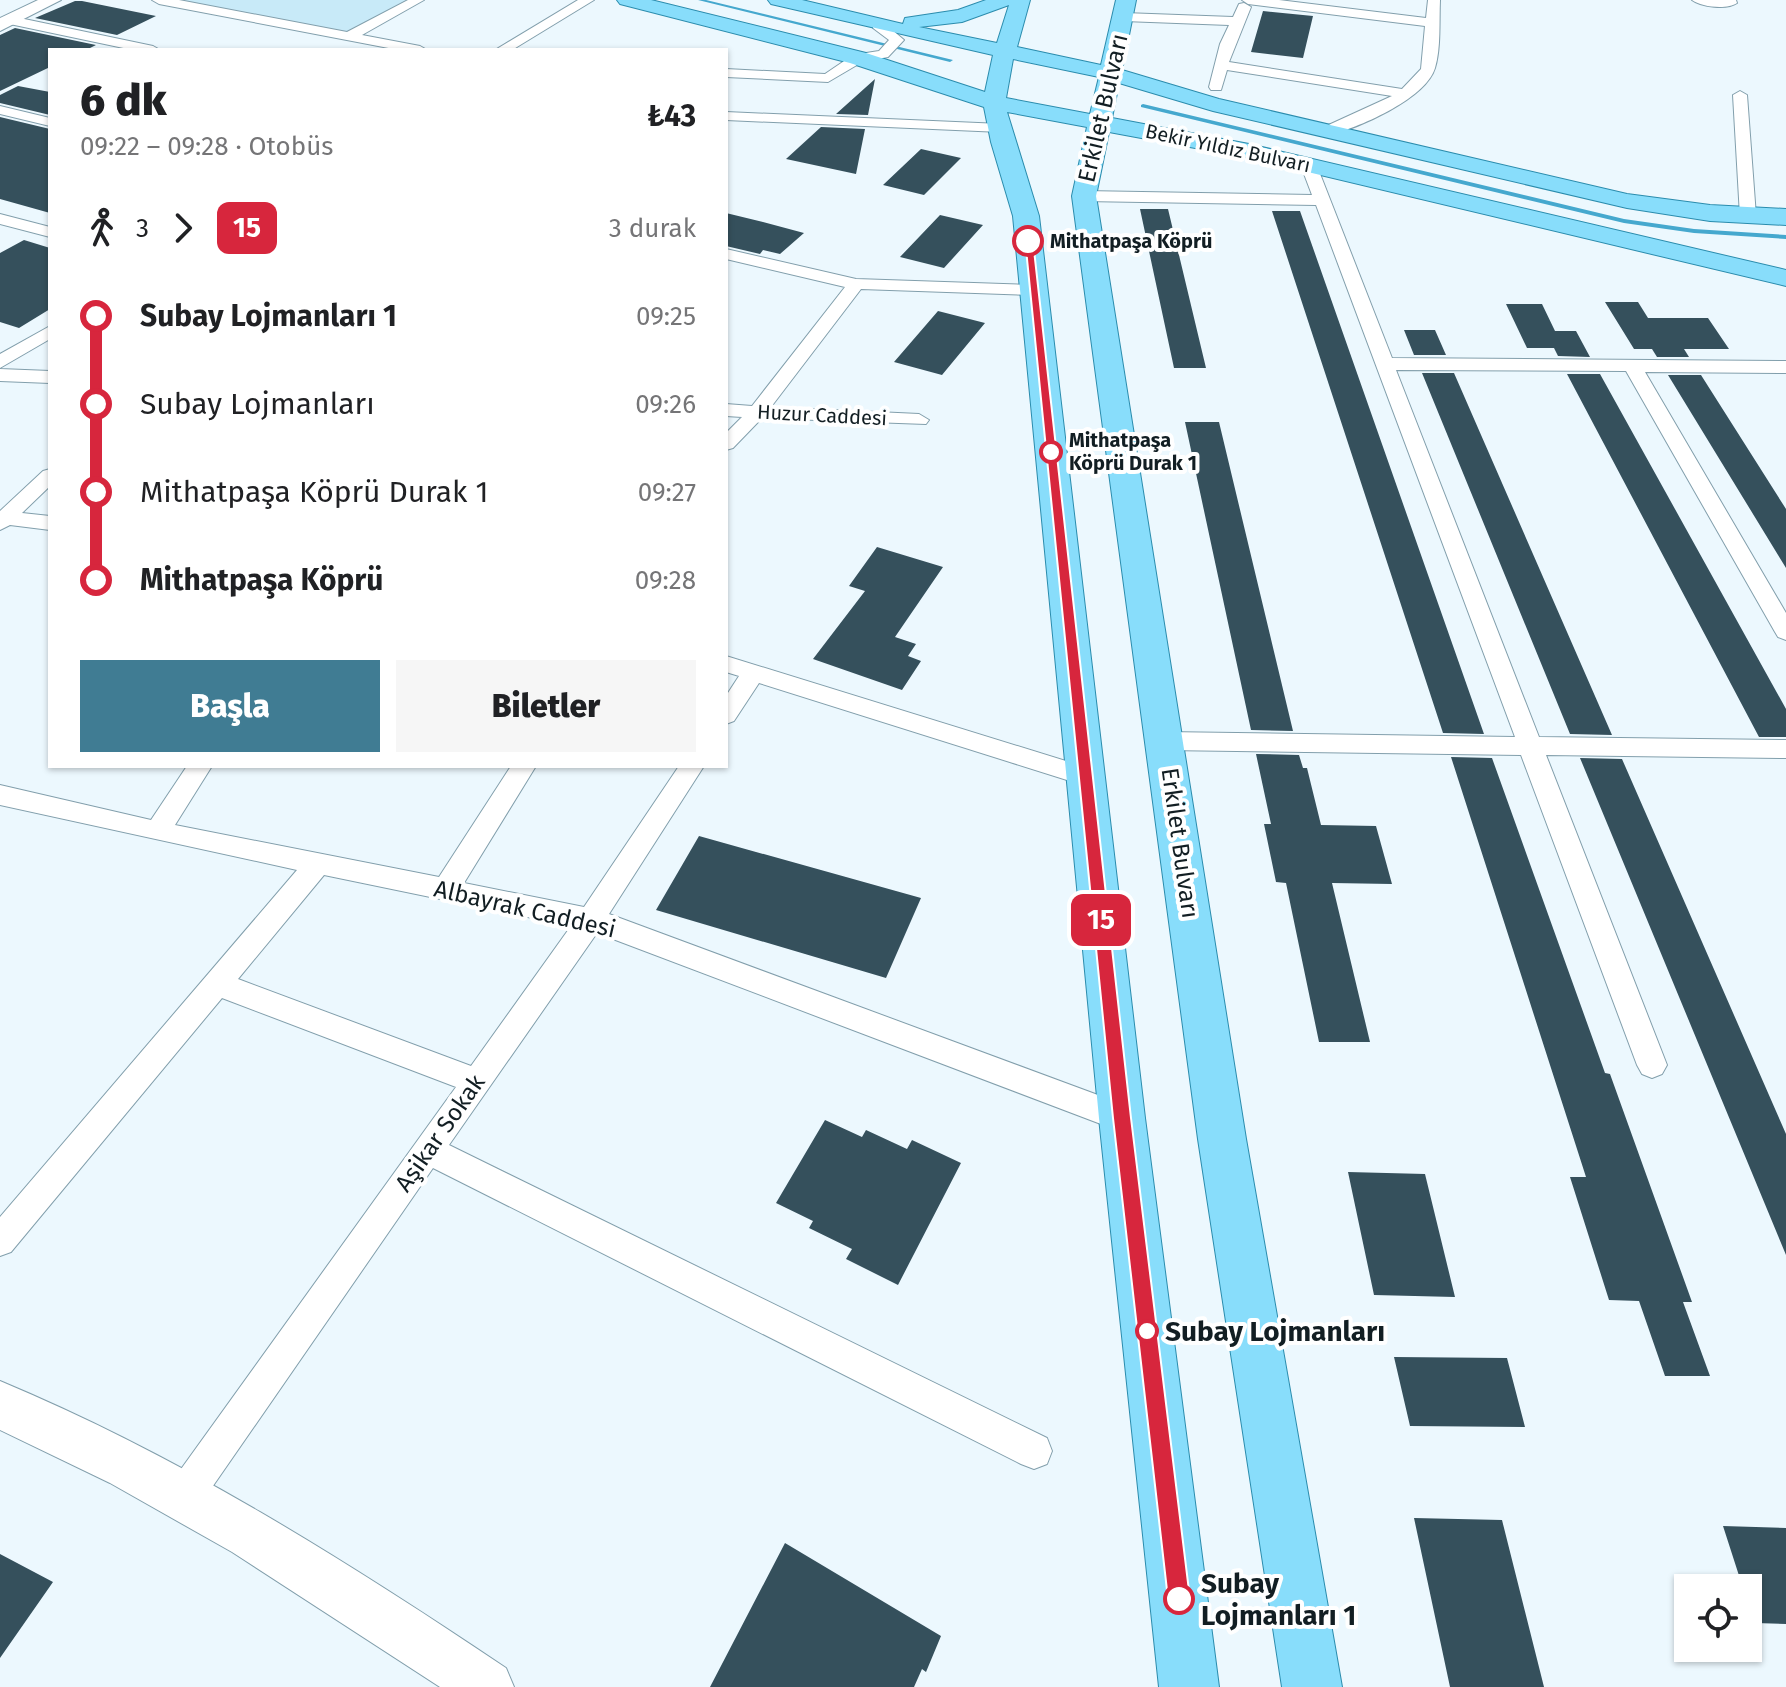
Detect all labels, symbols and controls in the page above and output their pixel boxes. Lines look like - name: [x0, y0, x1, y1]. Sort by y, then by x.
- street label: Erkilet Bulvarı: [1072, 31, 1134, 185]
- text: 6 dk: [80, 74, 166, 127]
- text: ₺43: [647, 98, 696, 134]
- street label: Bekir Yıldız Bulvarı: [1143, 119, 1313, 177]
- text: 09:22 – 09:28 · Otobüs: [80, 131, 333, 162]
- icon: walk: [80, 206, 124, 250]
- icon: forward: [161, 206, 205, 250]
- text: 15: [233, 211, 261, 244]
- text: 3: [136, 213, 149, 244]
- text: 3 durak: [609, 213, 696, 244]
- marker: Mithatpaşa Köprü: [1013, 226, 1043, 256]
- place label: Mithatpaşa Köprü: [1050, 229, 1212, 253]
- text: Subay Lojmanları 1: [140, 298, 397, 334]
- text: 09:25: [636, 301, 696, 332]
- text: Subay Lojmanları: [140, 386, 375, 422]
- text: 09:26: [635, 389, 696, 420]
- street label: Huzur Caddesi: [756, 400, 888, 430]
- place label: Mithatpaşa Köprü Durak 1: [1069, 428, 1197, 475]
- marker: Mithatpaşa Köprü Durak 1: [1040, 441, 1062, 463]
- text: Mithatpaşa Köprü Durak 1: [140, 474, 488, 510]
- text: 09:27: [638, 477, 696, 508]
- text: Mithatpaşa Köprü: [140, 562, 384, 598]
- text: 09:28: [635, 565, 696, 596]
- button: Başla: [80, 660, 380, 752]
- button: Biletler: [396, 660, 696, 752]
- street label: Erkilet Bulvarı: [1156, 766, 1204, 920]
- street label: Albayrak Caddesi: [432, 874, 618, 944]
- line badge: 15: [1065, 894, 1137, 946]
- text: 15: [1087, 903, 1115, 936]
- street label: Aşikar Sokak: [389, 1068, 491, 1197]
- place label: Subay Lojmanları: [1165, 1315, 1385, 1348]
- marker: Subay Lojmanları: [1136, 1320, 1158, 1342]
- place label: Subay Lojmanları 1: [1201, 1567, 1356, 1632]
- map controls: [1674, 1574, 1762, 1662]
- button: locate: [1674, 1574, 1762, 1662]
- marker: Subay Lojmanları 1: [1164, 1584, 1194, 1614]

